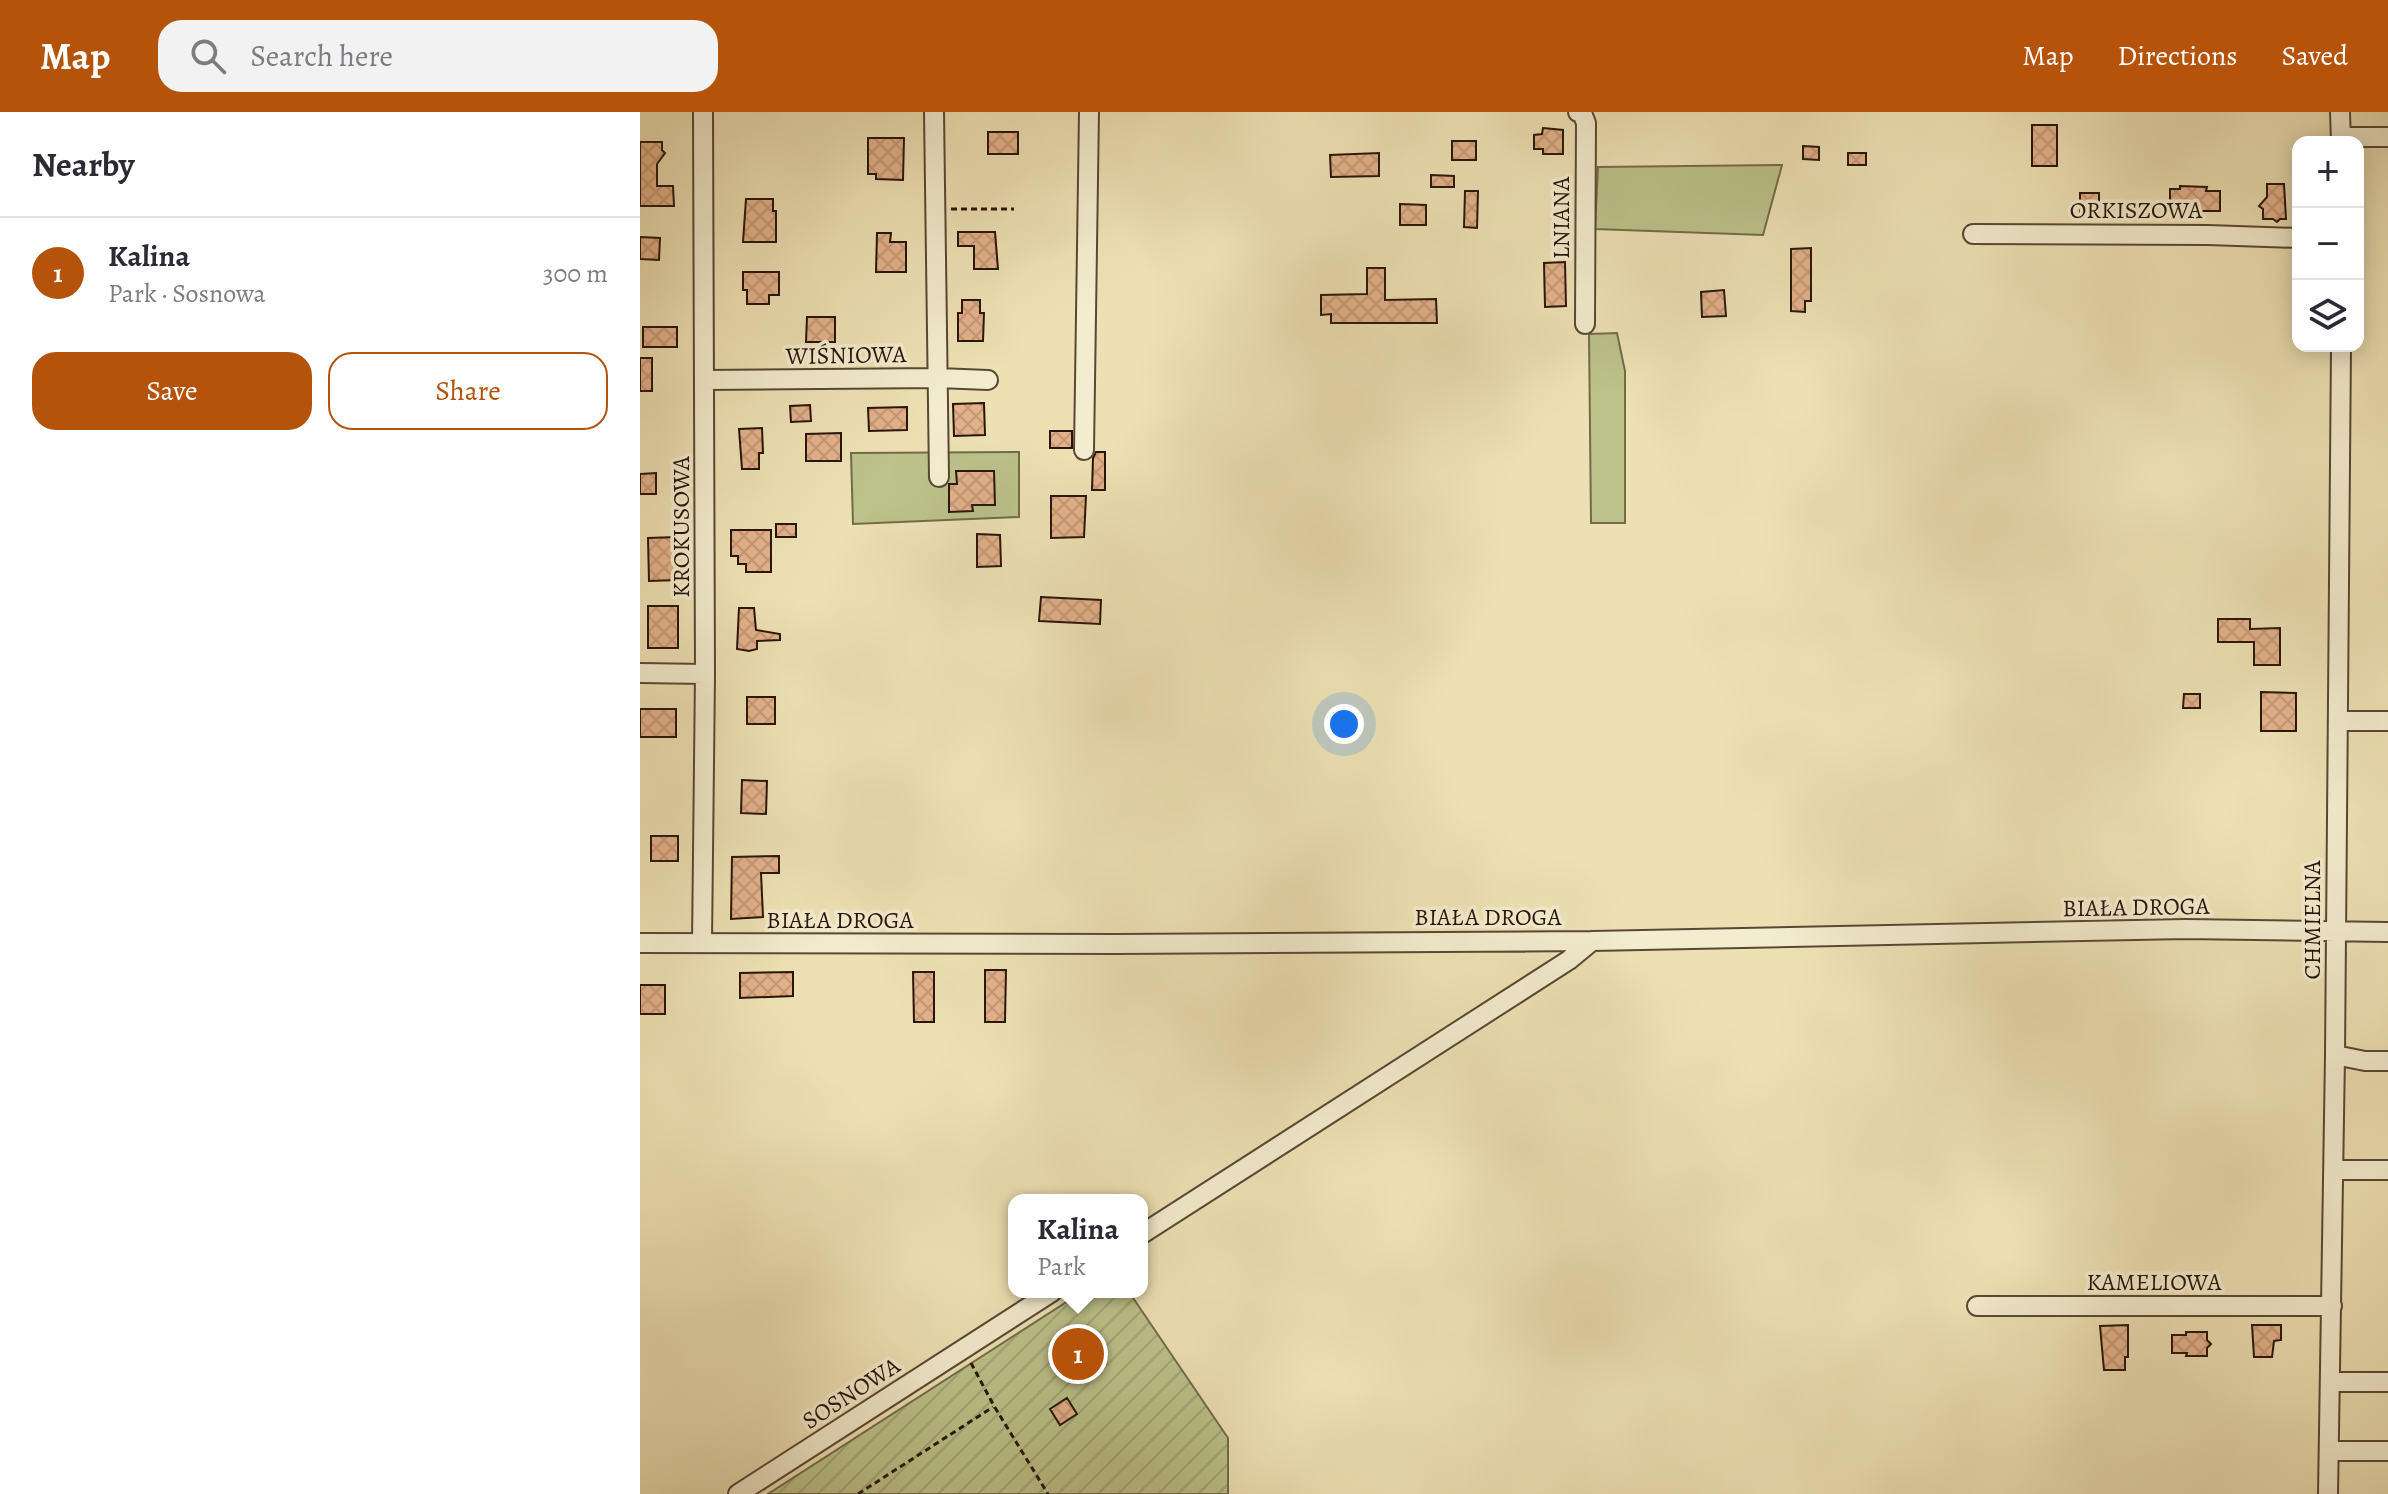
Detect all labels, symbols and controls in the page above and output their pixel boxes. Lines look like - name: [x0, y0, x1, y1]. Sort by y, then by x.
- search box: [158, 20, 718, 92]
- text: Map: [40, 30, 110, 82]
- icon: search: [186, 34, 230, 78]
- text: Search here: [250, 36, 393, 76]
- text: Map: [2022, 37, 2073, 75]
- text: Directions: [2117, 37, 2238, 75]
- text: Saved: [2282, 37, 2348, 75]
- map controls: [2292, 136, 2364, 352]
- button: +: [2292, 136, 2364, 208]
- text: Nearby: [32, 141, 135, 188]
- street label: LNIANA: [1545, 176, 1577, 259]
- street label: ORKISZOWA: [2070, 194, 2203, 226]
- button: −: [2292, 208, 2364, 280]
- text: Kalina: [108, 236, 190, 276]
- text: 1: [53, 256, 63, 291]
- text: 300 m: [543, 256, 608, 291]
- text: Park · Sosnowa: [108, 276, 266, 311]
- button: layers: [2292, 280, 2364, 352]
- street label: WIŚNIOWA: [784, 338, 908, 372]
- button: Save: [32, 352, 312, 430]
- button: Share: [328, 352, 608, 430]
- street label: KROKUSOWA: [665, 455, 697, 598]
- your location: [1324, 704, 1364, 744]
- street label: CHMIELNA: [2296, 860, 2328, 980]
- street label: BIAŁA DROGA: [2062, 890, 2211, 924]
- street label: BIAŁA DROGA: [1414, 901, 1563, 933]
- street label: BIAŁA DROGA: [766, 904, 915, 936]
- popup: [1008, 1194, 1148, 1298]
- text: Kalina: [1037, 1209, 1119, 1249]
- text: Park: [1037, 1249, 1086, 1284]
- street label: KAMELIOWA: [2087, 1266, 2222, 1298]
- pin: 1: [1052, 1324, 1104, 1384]
- street label: SOSNOWA: [796, 1349, 907, 1437]

